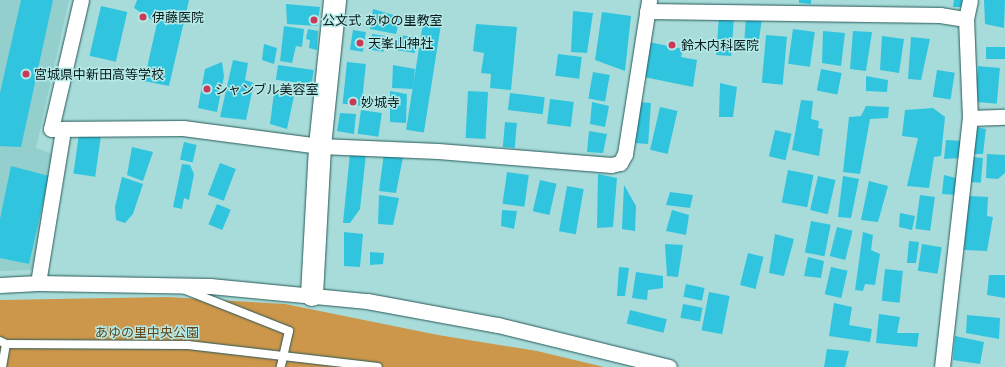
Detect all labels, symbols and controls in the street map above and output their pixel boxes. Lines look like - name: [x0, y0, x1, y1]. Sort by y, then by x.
- place label: 伊藤医院: [152, 9, 204, 25]
- marker: 伊藤医院: [137, 11, 149, 23]
- place label: 公文式 あゆの里教室: [322, 12, 442, 28]
- marker: 公文式 あゆの里教室: [309, 15, 319, 25]
- place label: 天峯山神社: [368, 35, 433, 51]
- place label: 鈴木内科医院: [681, 37, 759, 53]
- marker: 天峯山神社: [355, 38, 365, 48]
- marker: 鈴木内科医院: [666, 39, 678, 51]
- place label: 宮城県中新田高等学校: [34, 66, 164, 82]
- marker: 宮城県中新田高等学校: [21, 69, 31, 79]
- place label: シャンブル美容室: [215, 81, 319, 97]
- marker: シャンブル美容室: [202, 84, 212, 94]
- place label: 妙城寺: [361, 94, 400, 110]
- marker: 妙城寺: [348, 97, 358, 107]
- park label: あゆの里中央公園: [95, 324, 199, 340]

